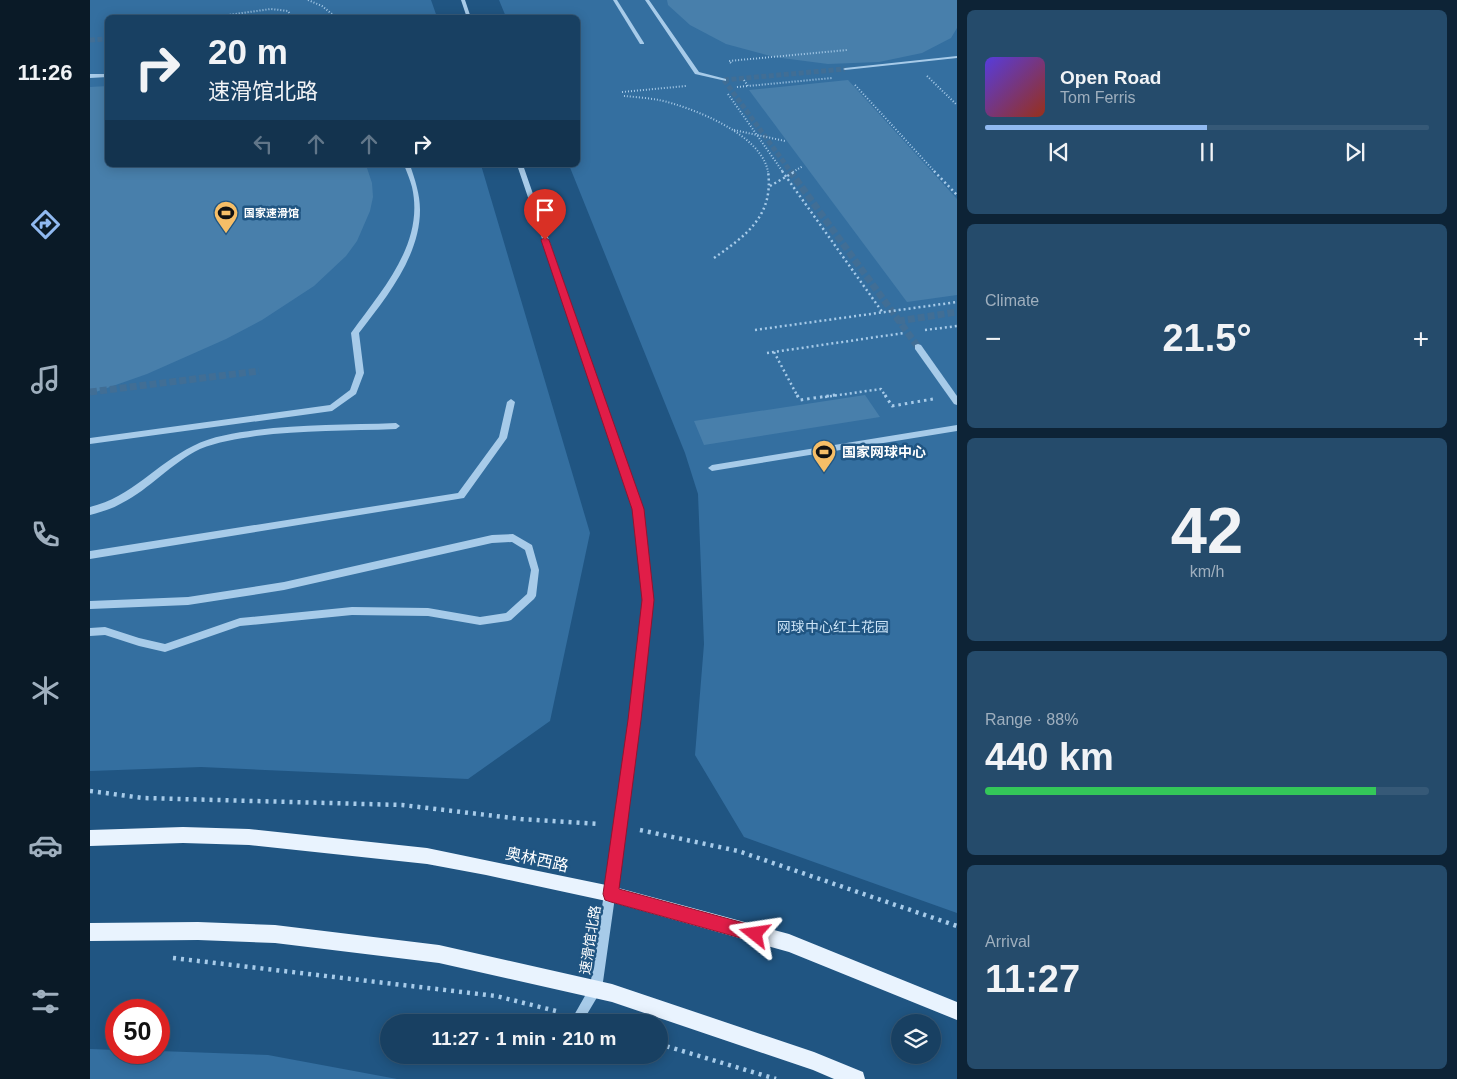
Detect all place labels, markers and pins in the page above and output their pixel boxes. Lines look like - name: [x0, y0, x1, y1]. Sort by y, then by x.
- pin: [524, 189, 566, 240]
- sports icon: 国家速滑馆: [213, 200, 239, 234]
- place label: 国家速滑馆: [244, 207, 299, 219]
- sports icon: 国家网球中心: [811, 439, 837, 473]
- place label: 国家网球中心: [842, 444, 926, 460]

